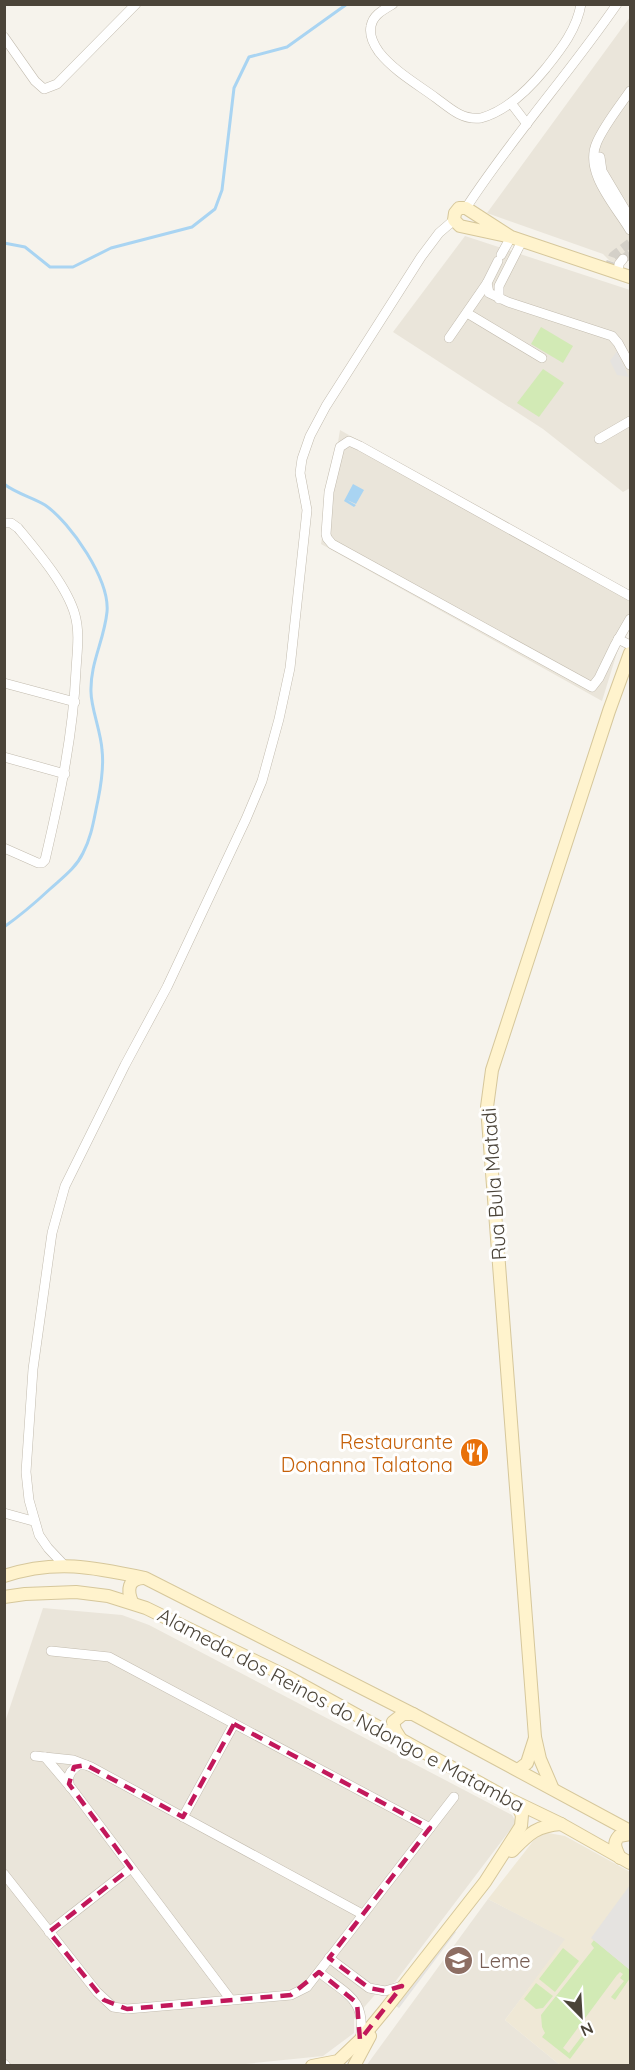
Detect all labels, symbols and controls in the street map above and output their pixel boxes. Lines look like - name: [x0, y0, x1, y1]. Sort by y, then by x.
- street label: Rua Bula Matadi: [476, 1107, 511, 1261]
- place label: Restaurante Donanna Talatona: [281, 1429, 453, 1477]
- restaurant icon: Restaurante Donanna Talatona: [458, 1437, 490, 1469]
- street label: Alameda dos Reinos do Ndongo e Matamba: [154, 1602, 529, 1817]
- school or university icon: Leme: [442, 1945, 474, 1977]
- place label: Leme: [479, 1948, 530, 1973]
- north arrow: [551, 1986, 611, 2046]
- text: N: [578, 2018, 597, 2041]

